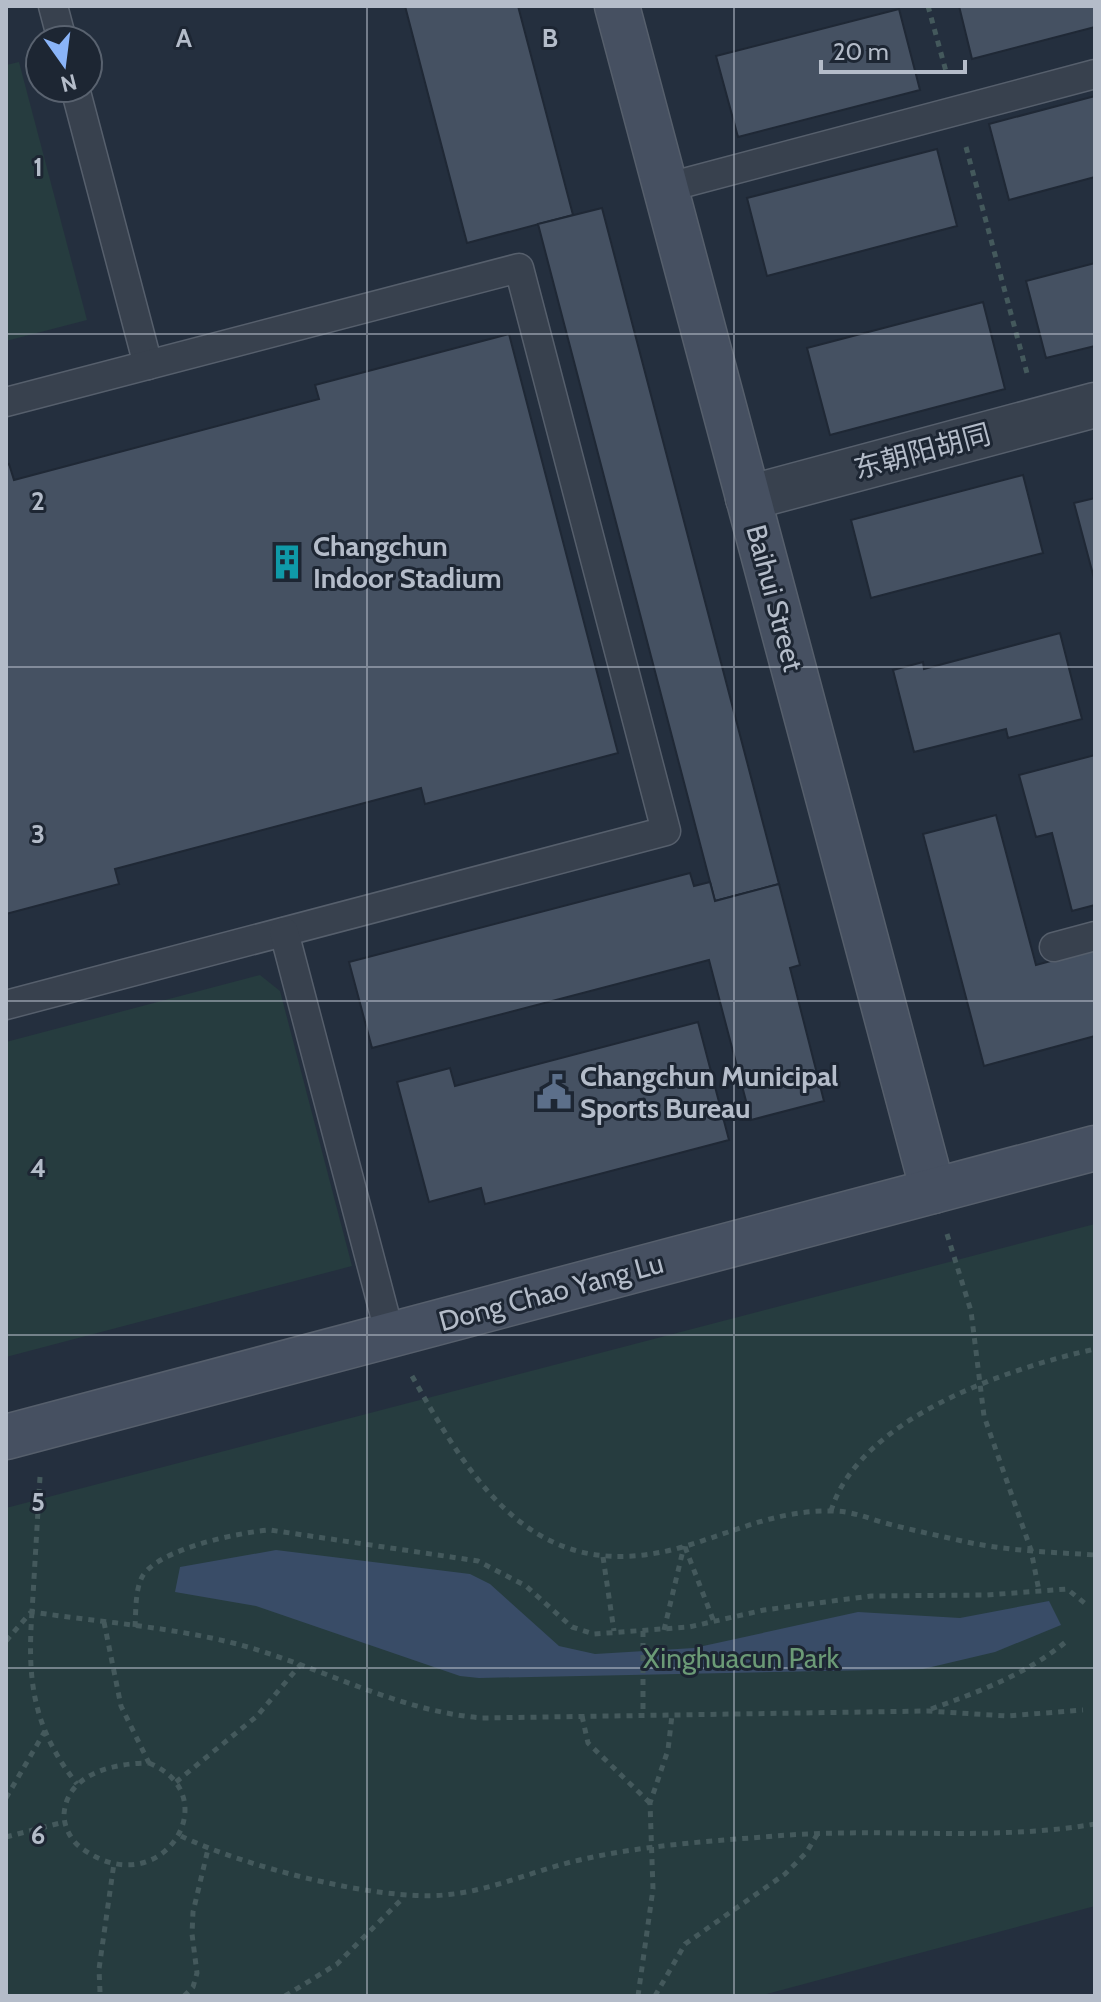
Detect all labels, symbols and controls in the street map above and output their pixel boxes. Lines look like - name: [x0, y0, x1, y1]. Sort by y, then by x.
- text: A: [176, 22, 193, 54]
- text: B: [542, 22, 558, 54]
- north arrow: [24, 24, 104, 104]
- scale bar: [821, 24, 965, 74]
- text: 20 m: [833, 37, 889, 66]
- text: N: [58, 68, 80, 98]
- text: 1: [33, 151, 43, 183]
- street label: 东朝阳胡同: [850, 416, 994, 486]
- text: 2: [31, 485, 45, 517]
- street label: Baihui Street: [739, 521, 811, 675]
- place label: Changchun Indoor Stadium: [313, 529, 502, 595]
- building icon: Changchun Indoor Stadium: [268, 543, 306, 581]
- text: 3: [31, 818, 45, 850]
- place label: Changchun Municipal Sports Bureau: [580, 1059, 838, 1125]
- public building icon: Changchun Municipal Sports Bureau: [535, 1073, 573, 1111]
- text: 4: [30, 1152, 46, 1184]
- street label: Dong Chao Yang Lu: [435, 1246, 667, 1338]
- text: 5: [31, 1486, 45, 1518]
- park label: Xinghuacun Park: [643, 1641, 839, 1675]
- text: 6: [31, 1819, 45, 1851]

